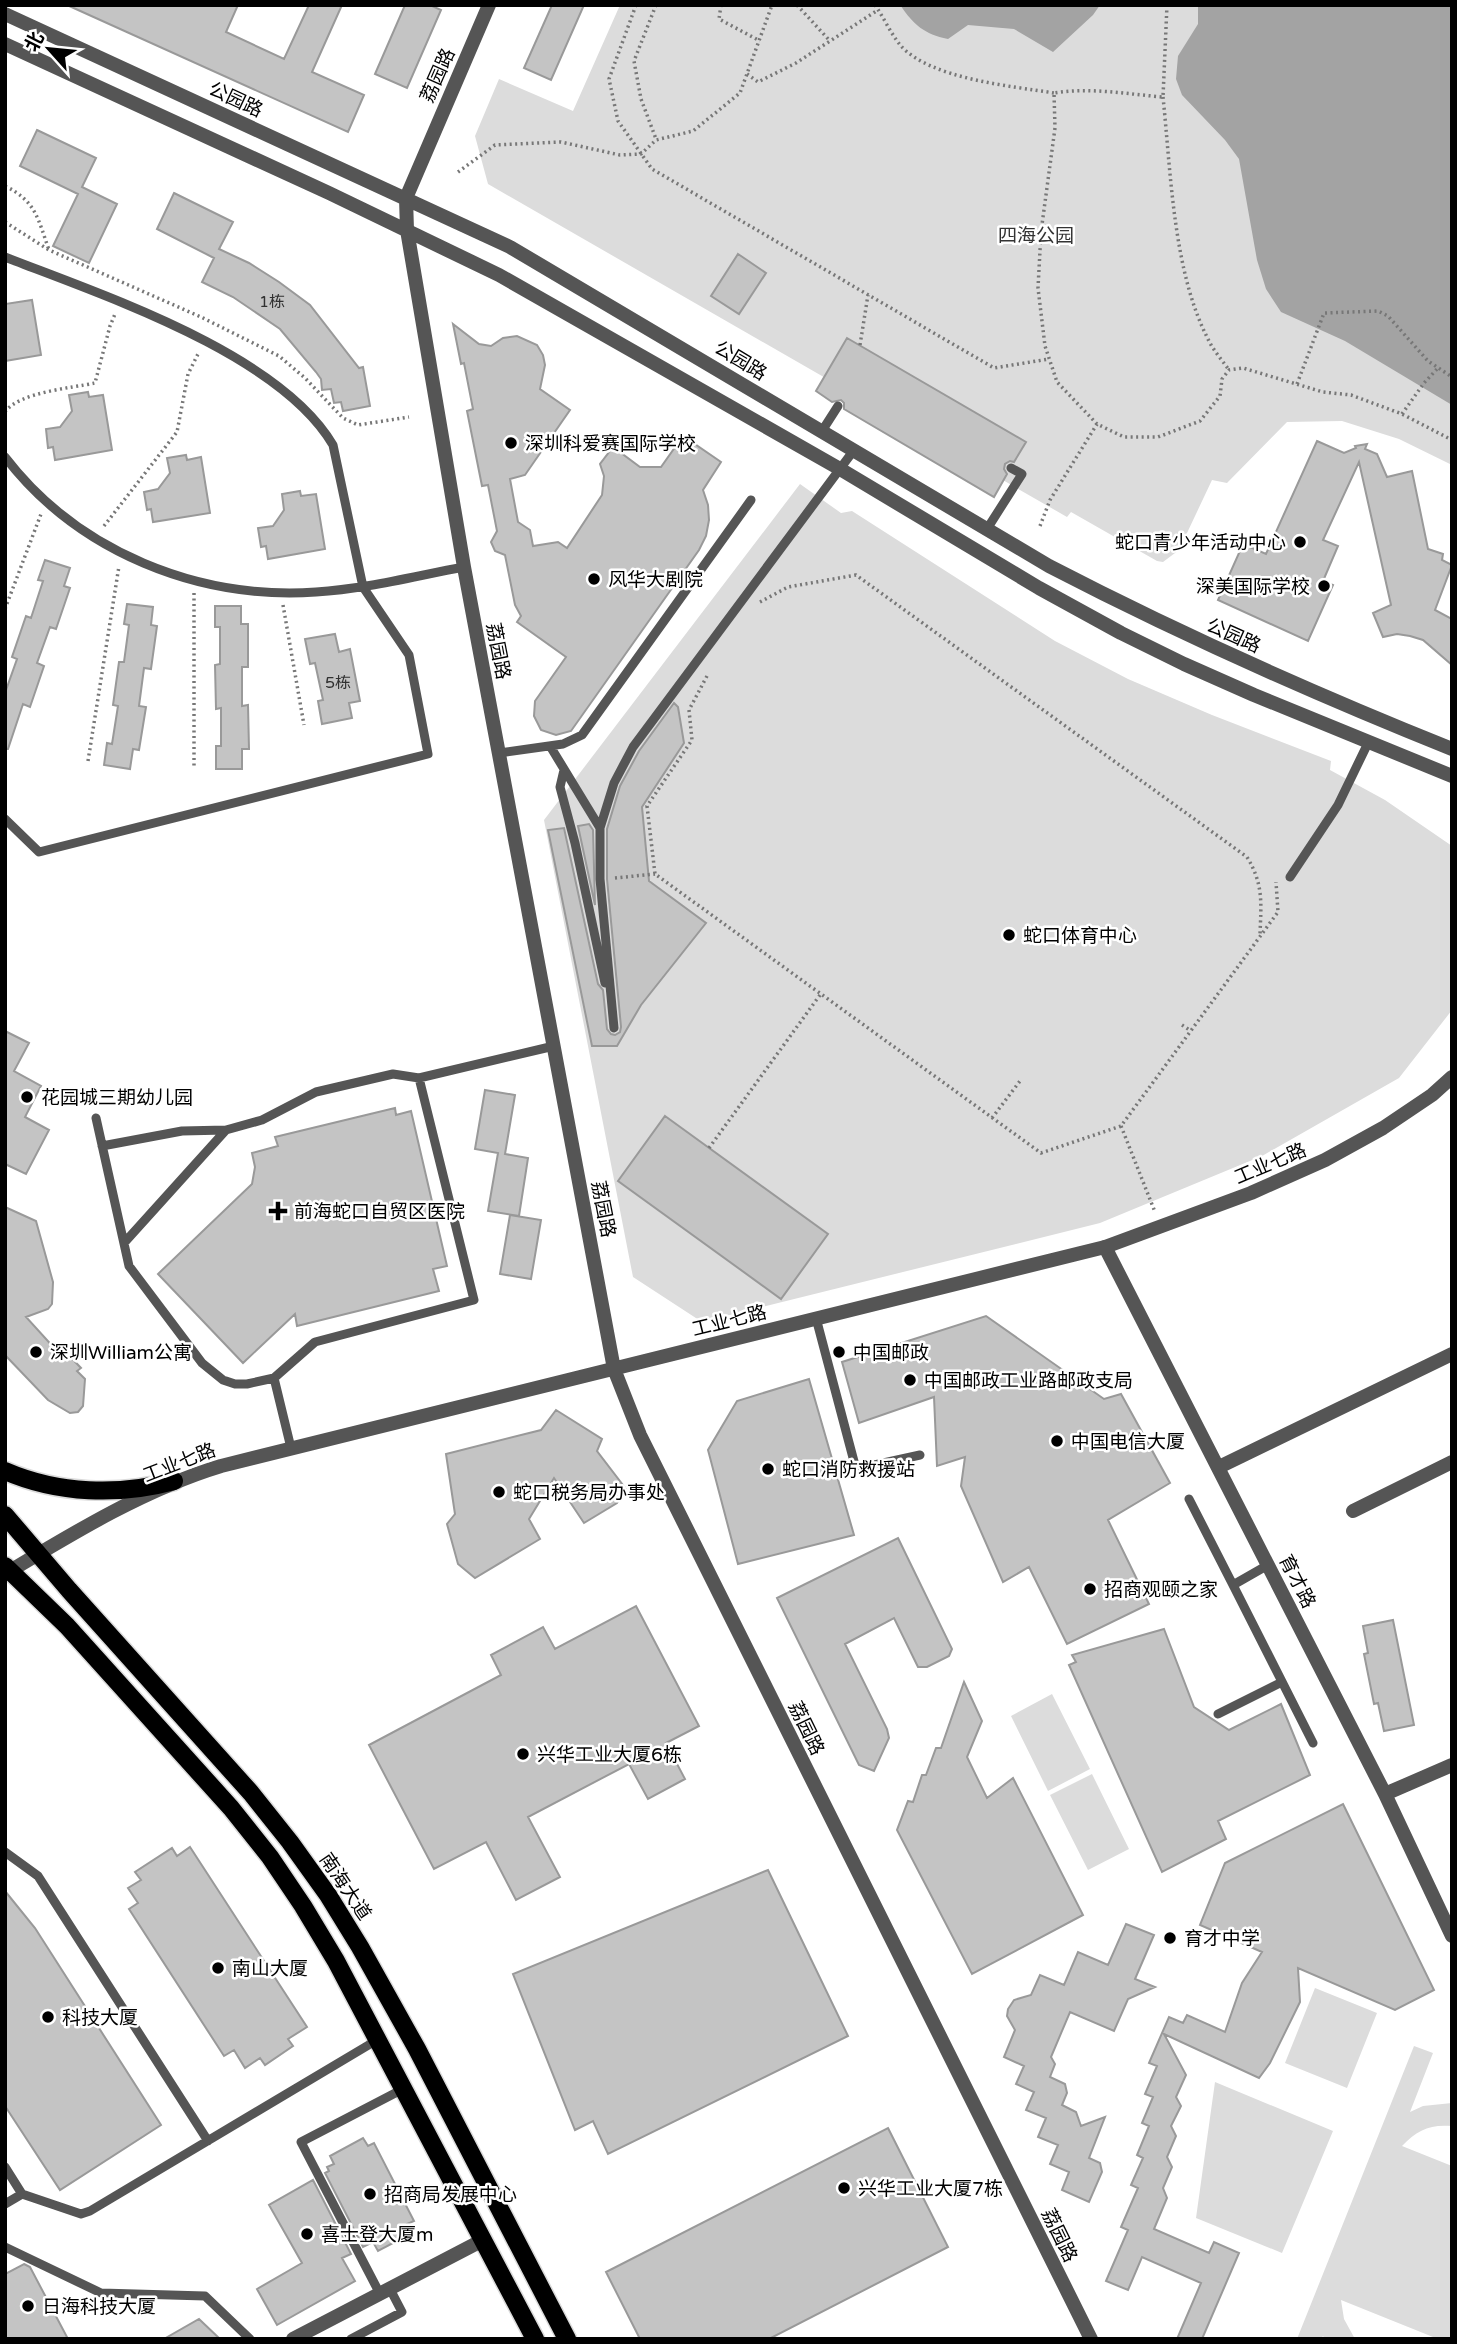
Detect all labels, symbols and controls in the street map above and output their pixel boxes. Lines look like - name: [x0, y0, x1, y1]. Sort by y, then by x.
- north arrow: [14, 14, 84, 84]
- text: 北: [21, 28, 49, 55]
- street label: 荔园路: [416, 45, 460, 106]
- street label: 公园路: [205, 78, 266, 122]
- park label: 四海公园: [998, 225, 1074, 247]
- house number: 1栋: [259, 292, 285, 312]
- street label: 公园路: [710, 337, 771, 385]
- place label: 深圳科爱赛国际学校: [525, 433, 696, 455]
- marker: 深圳科爱赛国际学校: [503, 435, 519, 451]
- place label: 蛇口青少年活动中心: [1115, 532, 1286, 554]
- marker: 蛇口青少年活动中心: [1292, 534, 1308, 550]
- place label: 风华大剧院: [608, 569, 703, 591]
- marker: 风华大剧院: [586, 571, 602, 587]
- place label: 深美国际学校: [1196, 576, 1310, 598]
- marker: 深美国际学校: [1316, 578, 1332, 594]
- street label: 公园路: [1203, 614, 1264, 658]
- street label: 荔园路: [482, 621, 514, 681]
- house number: 5栋: [325, 673, 351, 693]
- place label: 蛇口体育中心: [1023, 925, 1137, 947]
- marker: 蛇口体育中心: [1001, 927, 1017, 943]
- place label: 花园城三期幼儿园: [41, 1087, 193, 1109]
- marker: 花园城三期幼儿园: [19, 1089, 35, 1105]
- street label: 工业七路: [1231, 1139, 1310, 1189]
- street label: 荔园路: [587, 1179, 619, 1239]
- marker: 前海蛇口自贸区医院: [268, 1201, 288, 1221]
- place label: 前海蛇口自贸区医院: [294, 1201, 465, 1223]
- street label: 工业七路: [690, 1301, 769, 1341]
- place label: 深圳William公寓: [50, 1342, 192, 1364]
- place label: 中国邮政: [853, 1342, 929, 1364]
- marker: 深圳William公寓: [28, 1344, 44, 1360]
- marker: 中国邮政: [831, 1344, 847, 1360]
- place label: 中国邮政工业路邮政支局: [924, 1370, 1133, 1392]
- marker: 中国邮政工业路邮政支局: [902, 1372, 918, 1388]
- place label: 中国电信大厦: [1071, 1431, 1185, 1453]
- marker: 中国电信大厦: [1049, 1433, 1065, 1449]
- street label: 工业七路: [140, 1439, 219, 1487]
- place label: 蛇口消防救援站: [782, 1459, 915, 1481]
- marker: 蛇口消防救援站: [760, 1461, 776, 1477]
- place label: 蛇口税务局办事处: [513, 1482, 665, 1504]
- marker: 蛇口税务局办事处: [491, 1484, 507, 1500]
- street label: 育才路: [1274, 1551, 1320, 1612]
- place label: 招商观颐之家: [1104, 1579, 1218, 1601]
- marker: 招商观颐之家: [1082, 1581, 1098, 1597]
- street label: 荔园路: [784, 1698, 828, 1759]
- place label: 兴华工业大厦6栋: [537, 1744, 682, 1766]
- marker: 兴华工业大厦6栋: [515, 1746, 531, 1762]
- street label: 南海大道: [315, 1849, 376, 1924]
- place label: 育才中学: [1184, 1928, 1260, 1950]
- marker: 育才中学: [1162, 1930, 1178, 1946]
- place label: 南山大厦: [232, 1958, 308, 1980]
- marker: 南山大厦: [210, 1960, 226, 1976]
- place label: 科技大厦: [62, 2007, 138, 2029]
- marker: 科技大厦: [40, 2009, 56, 2025]
- place label: 兴华工业大厦7栋: [858, 2178, 1003, 2200]
- marker: 兴华工业大厦7栋: [836, 2180, 852, 2196]
- place label: 招商局发展中心: [384, 2184, 517, 2206]
- marker: 招商局发展中心: [362, 2186, 378, 2202]
- street label: 荔园路: [1037, 2205, 1081, 2266]
- place label: 喜士登大厦m: [321, 2224, 433, 2246]
- marker: 喜士登大厦m: [299, 2226, 315, 2242]
- place label: 日海科技大厦: [42, 2296, 156, 2318]
- marker: 日海科技大厦: [20, 2298, 36, 2314]

